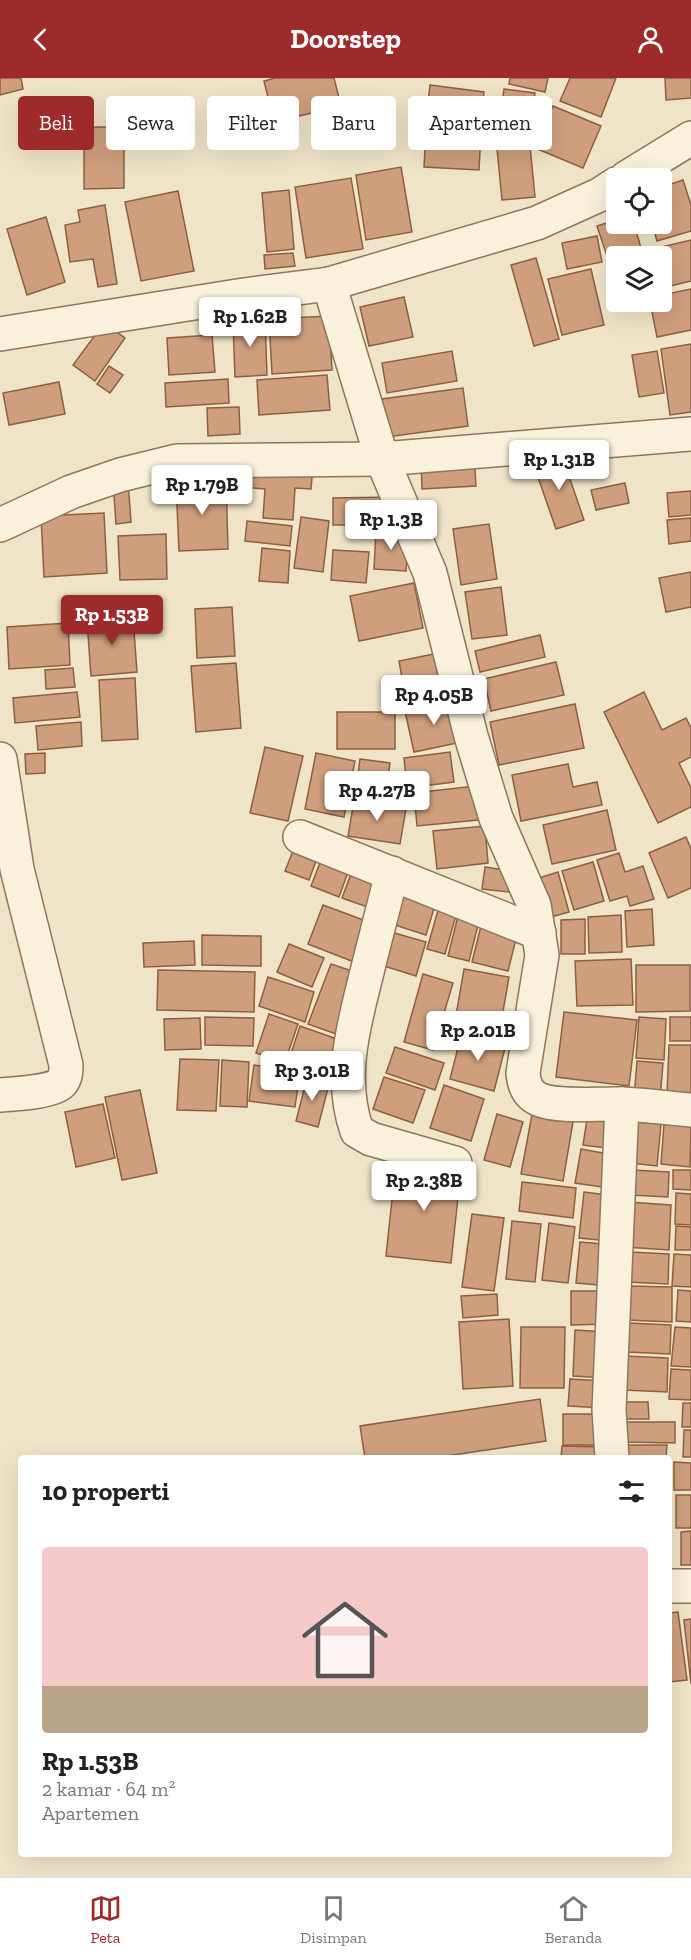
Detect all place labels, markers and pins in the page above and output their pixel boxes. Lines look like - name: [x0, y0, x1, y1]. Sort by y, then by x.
- pin: Rp 1.62B: [188, 297, 312, 348]
- pin: Rp 1.31B: [497, 440, 621, 491]
- pin: Rp 1.79B: [140, 465, 264, 516]
- pin: Rp 1.3B: [336, 500, 446, 551]
- pin: Rp 1.53B: [50, 595, 174, 646]
- pin: Rp 4.05B: [372, 675, 496, 726]
- pin: Rp 4.27B: [315, 771, 439, 822]
- pin: Rp 2.01B: [416, 1011, 540, 1062]
- pin: Rp 3.01B: [250, 1051, 374, 1102]
- pin: Rp 2.38B: [362, 1161, 486, 1212]

